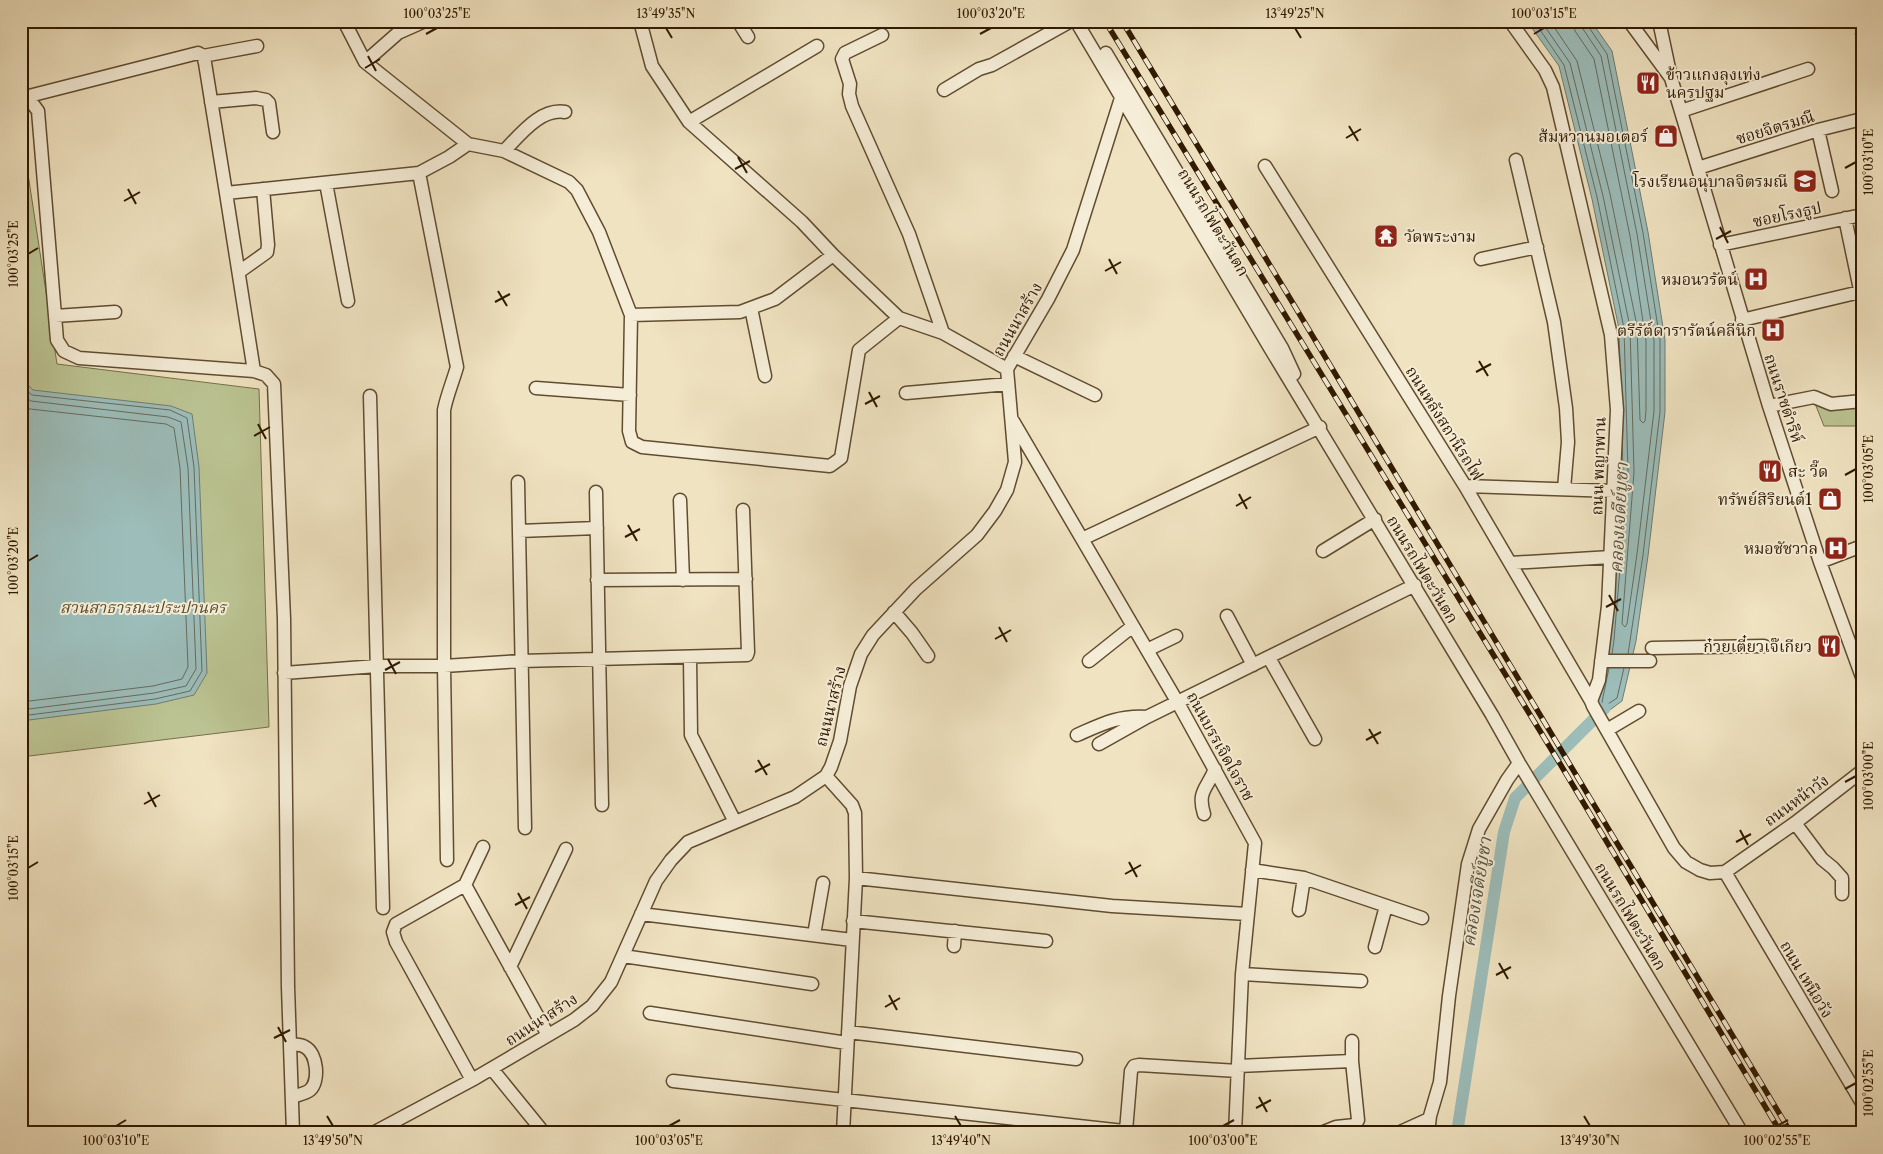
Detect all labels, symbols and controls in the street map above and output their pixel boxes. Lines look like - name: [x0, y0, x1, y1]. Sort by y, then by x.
- text: 100°03'25"E: [403, 6, 471, 21]
- text: 13°49'35"N: [637, 6, 696, 21]
- text: 100°03'20"E: [957, 6, 1025, 21]
- text: 13°49'25"N: [1265, 6, 1325, 21]
- text: 100°03'15"E: [1511, 6, 1577, 21]
- place label: ข้าวแกงลุงเท่ง นครปฐม: [1666, 64, 1761, 102]
- restaurant icon: ข้าวแกงลุงเท่ง นครปฐม: [1635, 70, 1661, 96]
- street label: ซอยจิตรมณี: [1733, 106, 1817, 148]
- shop icon: ส้มหวานมอเตอร์: [1653, 123, 1679, 149]
- place label: ส้มหวานมอเตอร์: [1538, 126, 1649, 146]
- text: 100°03'10"E: [1861, 129, 1876, 195]
- street label: ถนนรถไฟตะวันตก: [1174, 164, 1254, 280]
- school or university icon: โรงเรียนอนุบาลจิตรมณี: [1792, 168, 1818, 194]
- place label: โรงเรียนอนุบาลจิตรมณี: [1632, 171, 1788, 193]
- street label: ซอยโรงธูป: [1751, 197, 1823, 232]
- text: 100°03'25"E: [6, 220, 21, 288]
- temple icon: วัดพระงาม: [1373, 223, 1399, 249]
- place label: วัดพระงาม: [1404, 226, 1476, 246]
- hospital icon: หมอนวรัตน์: [1743, 266, 1769, 292]
- place label: หมอนวรัตน์: [1661, 269, 1738, 289]
- street label: ถนนนาสร้าง: [988, 278, 1046, 360]
- hospital icon: ตรีรัต์ดารารัตน์คลีนิก: [1760, 317, 1786, 343]
- place label: ตรีรัต์ดารารัตน์คลีนิก: [1617, 320, 1756, 340]
- street label: ถนนราชดำริห์: [1760, 351, 1808, 445]
- street label: ถนนหลังสถานีรถไฟ: [1402, 362, 1488, 484]
- street label: ถนน พญาพาน: [1586, 416, 1610, 516]
- text: 100°03'05"E: [1861, 435, 1876, 503]
- restaurant icon: สะ วี๊ด: [1757, 458, 1783, 484]
- place label: สะ วี๊ด: [1788, 460, 1828, 481]
- water label: คลองเจดีย์บูชา: [1605, 461, 1634, 574]
- shop icon: ทรัพย์สิริยนต์1: [1817, 486, 1843, 512]
- place label: ทรัพย์สิริยนต์1: [1718, 489, 1812, 509]
- street label: ถนนรถไฟตะวันตก: [1383, 511, 1463, 627]
- text: 100°03'20"E: [6, 527, 21, 595]
- hospital icon: หมอชัชวาล: [1823, 535, 1849, 561]
- place label: หมอชัชวาล: [1744, 538, 1818, 558]
- park label: สวนสาธารณะประปานคร: [60, 597, 228, 617]
- restaurant icon: ก๋วยเตี๋ยวเจ๊เกียว: [1816, 633, 1842, 659]
- place label: ก๋วยเตี๋ยวเจ๊เกียว: [1703, 635, 1812, 656]
- street label: ถนนนาสร้าง: [810, 664, 850, 748]
- street label: ถนนบรรเจิดใจราช: [1183, 688, 1259, 804]
- text: 100°03'00"E: [1861, 742, 1876, 810]
- street label: ถนนหน้าวัง: [1760, 770, 1832, 830]
- water label: คลองเจดีย์บูชา: [1457, 834, 1498, 949]
- text: 100°03'15"E: [6, 835, 21, 901]
- street label: ถนนรถไฟตะวันตก: [1591, 858, 1671, 974]
- street label: ถนน เหนือวัง: [1776, 937, 1838, 1021]
- street label: ถนนนาสร้าง: [501, 988, 581, 1050]
- text: 100°02'55"E: [1861, 1049, 1876, 1117]
- text: 100°03'10"E: [83, 1133, 149, 1148]
- text: 13°49'50"N: [303, 1133, 363, 1148]
- text: 100°03'05"E: [635, 1133, 703, 1148]
- text: 13°49'40"N: [931, 1133, 991, 1148]
- text: 100°03'00"E: [1189, 1133, 1257, 1148]
- text: 13°49'30"N: [1560, 1133, 1620, 1148]
- text: 100°02'55"E: [1743, 1133, 1811, 1148]

